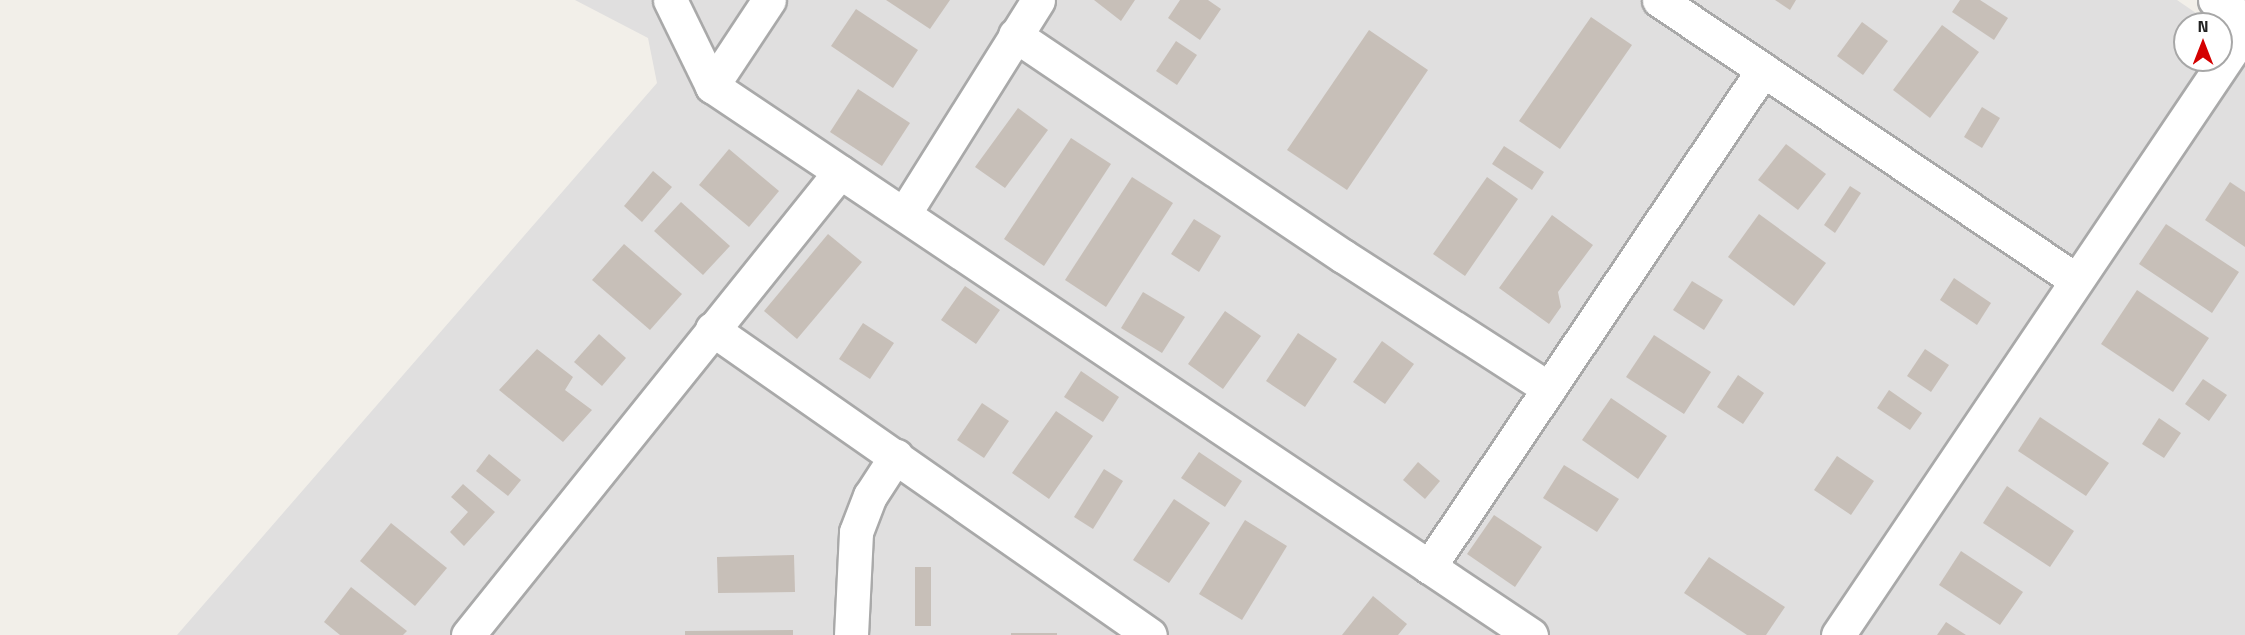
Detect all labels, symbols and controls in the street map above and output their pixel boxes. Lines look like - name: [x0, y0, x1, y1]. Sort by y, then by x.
- north arrow: [2173, 12, 2233, 72]
- text: N: [2197, 14, 2209, 38]

